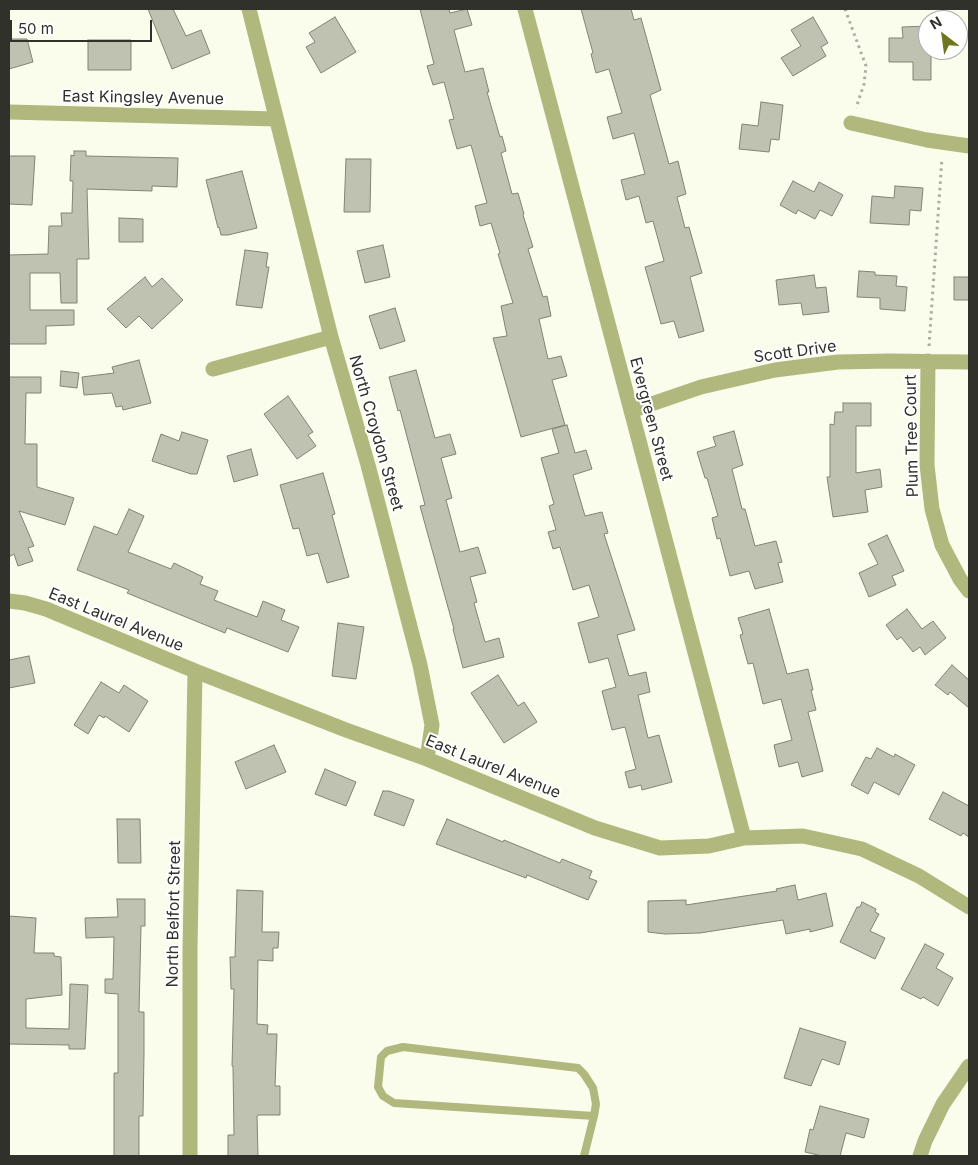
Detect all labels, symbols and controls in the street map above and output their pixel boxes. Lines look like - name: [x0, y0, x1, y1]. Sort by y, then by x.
- scale bar: [12, 10, 155, 42]
- north arrow: [918, 10, 968, 60]
- text: N: [927, 12, 945, 32]
- text: 50 m: [18, 19, 54, 38]
- street label: East Kingsley Avenue: [62, 87, 224, 109]
- street label: Scott Drive: [752, 337, 838, 367]
- street label: North Croydon Street: [345, 353, 407, 513]
- street label: Evergreen Street: [625, 355, 677, 483]
- street label: Plum Tree Court: [901, 375, 923, 497]
- street label: East Laurel Avenue: [46, 584, 186, 656]
- street label: East Laurel Avenue: [423, 731, 563, 803]
- street label: North Belfort Street: [163, 840, 185, 988]

